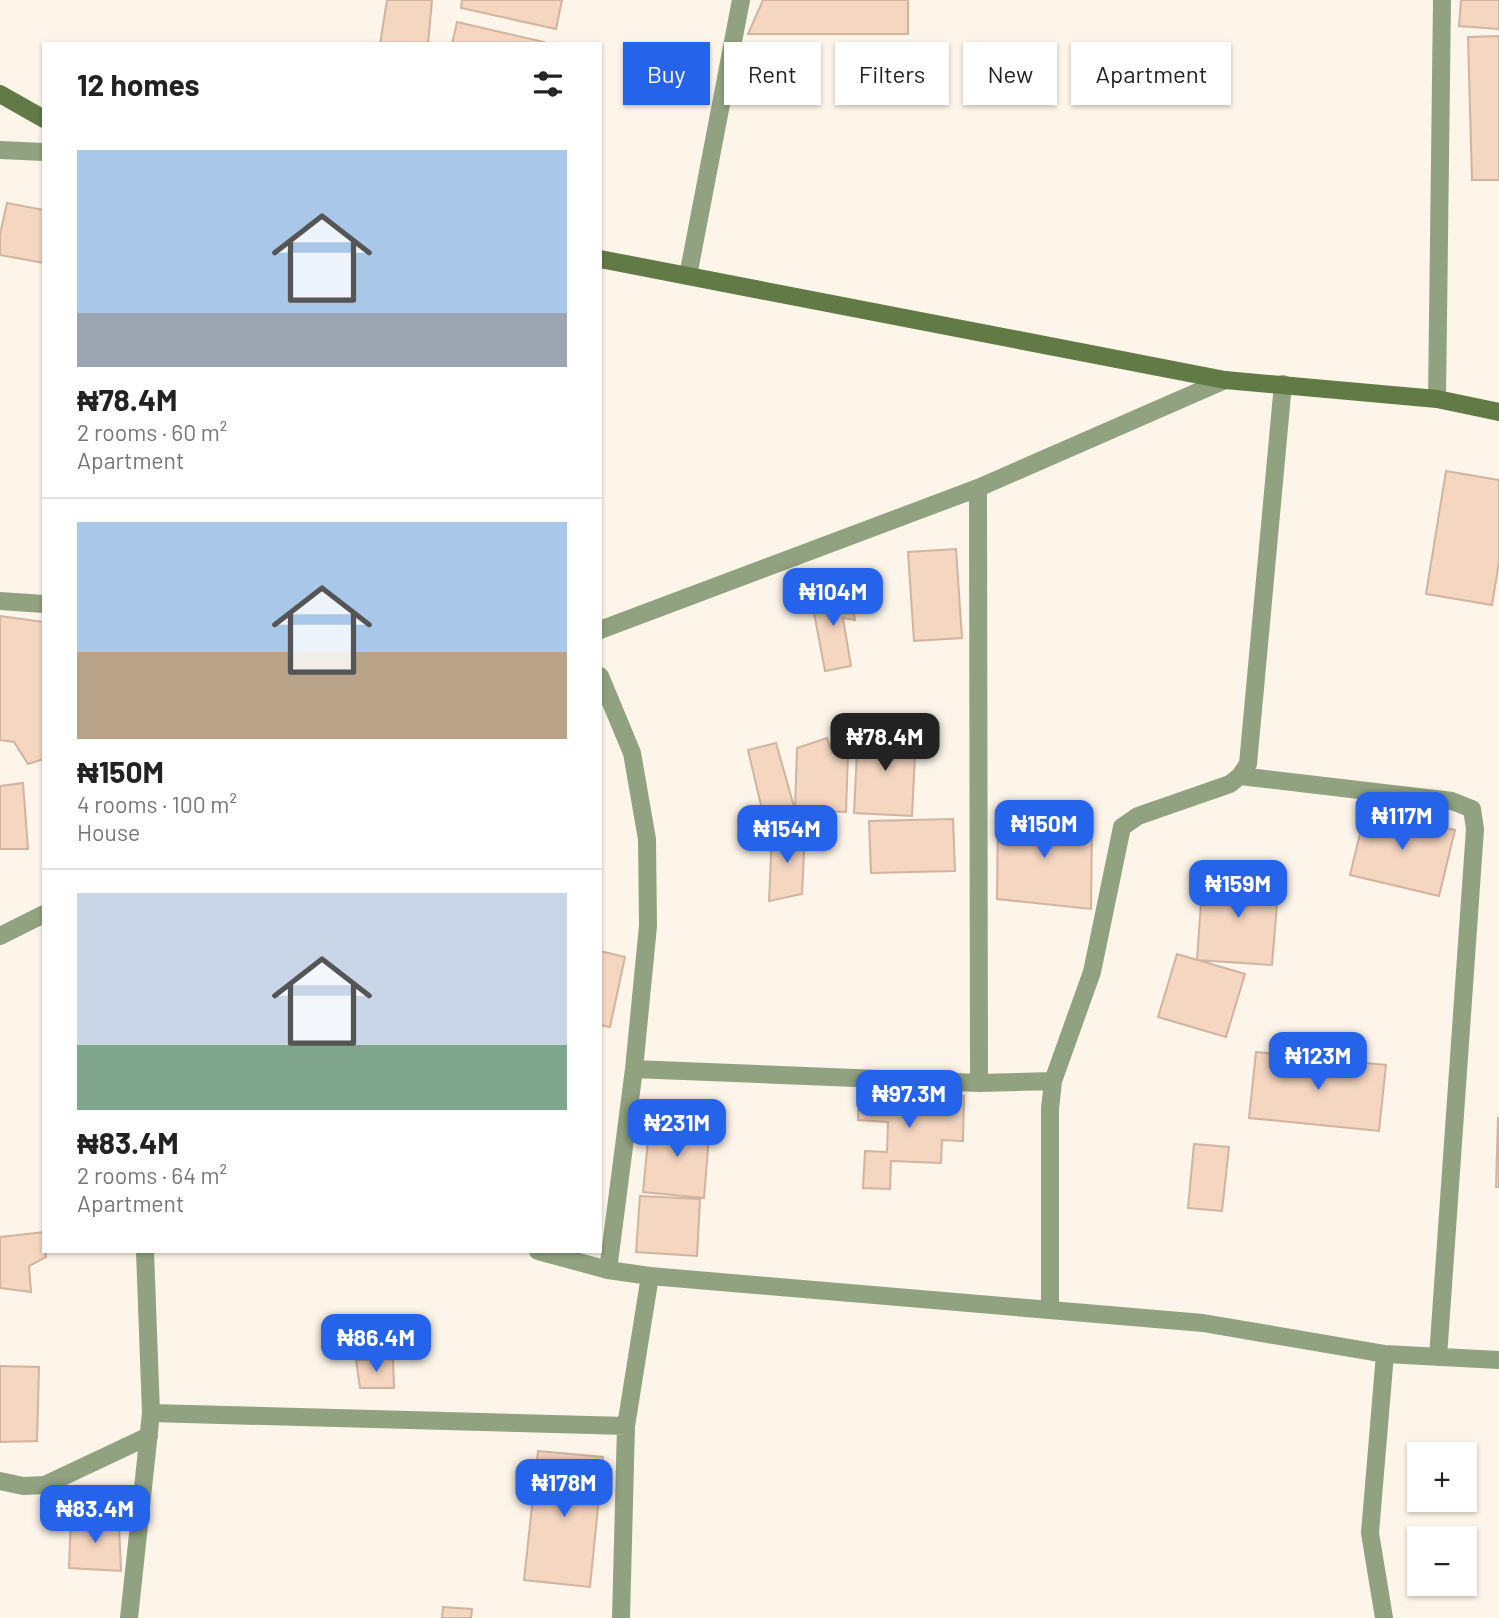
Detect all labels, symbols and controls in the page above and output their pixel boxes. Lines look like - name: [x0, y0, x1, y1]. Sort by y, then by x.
- chip: Buy: [623, 42, 710, 105]
- chip: Rent: [724, 42, 821, 105]
- chip: Filters: [835, 42, 949, 105]
- chip: New: [963, 42, 1057, 105]
- chip: Apartment: [1071, 42, 1231, 105]
- icon: filters: [529, 65, 567, 103]
- text: 12 homes: [77, 66, 200, 102]
- icon: home: [259, 195, 385, 321]
- text: ₦78.4M: [77, 381, 177, 417]
- text: 2 rooms · 60 m²: [77, 418, 227, 446]
- text: Apartment: [77, 446, 184, 474]
- icon: home: [259, 567, 385, 693]
- pin: ₦104M: [784, 568, 882, 628]
- text: ₦104M: [799, 577, 867, 605]
- pin: ₦78.4M: [828, 714, 942, 773]
- text: ₦78.4M: [846, 722, 924, 750]
- text: ₦150M: [77, 753, 164, 789]
- text: 4 rooms · 100 m²: [77, 790, 237, 818]
- pin: ₦117M: [1353, 792, 1451, 852]
- pin: ₦150M: [995, 800, 1093, 860]
- text: ₦117M: [1372, 801, 1432, 829]
- pin: ₦154M: [738, 806, 836, 865]
- text: ₦150M: [1011, 809, 1077, 837]
- text: ₦154M: [753, 814, 821, 842]
- text: House: [77, 818, 140, 846]
- pin: ₦159M: [1189, 860, 1287, 920]
- text: ₦159M: [1205, 869, 1271, 897]
- icon: home: [259, 938, 385, 1064]
- pin: ₦123M: [1269, 1032, 1367, 1092]
- text: ₦123M: [1285, 1041, 1351, 1069]
- pin: ₦97.3M: [852, 1070, 966, 1130]
- text: ₦97.3M: [872, 1079, 946, 1107]
- pin: ₦231M: [628, 1100, 726, 1159]
- text: ₦231M: [644, 1108, 710, 1136]
- text: ₦83.4M: [77, 1124, 179, 1160]
- text: 2 rooms · 64 m²: [77, 1161, 227, 1189]
- text: Apartment: [77, 1189, 184, 1217]
- pin: ₦86.4M: [319, 1314, 433, 1374]
- text: ₦86.4M: [337, 1323, 415, 1351]
- map controls: [1407, 1442, 1477, 1596]
- button: +: [1407, 1442, 1477, 1512]
- pin: ₦178M: [515, 1460, 613, 1519]
- text: ₦178M: [531, 1468, 597, 1496]
- pin: ₦83.4M: [38, 1486, 152, 1545]
- text: ₦83.4M: [56, 1494, 134, 1522]
- button: −: [1407, 1526, 1477, 1596]

